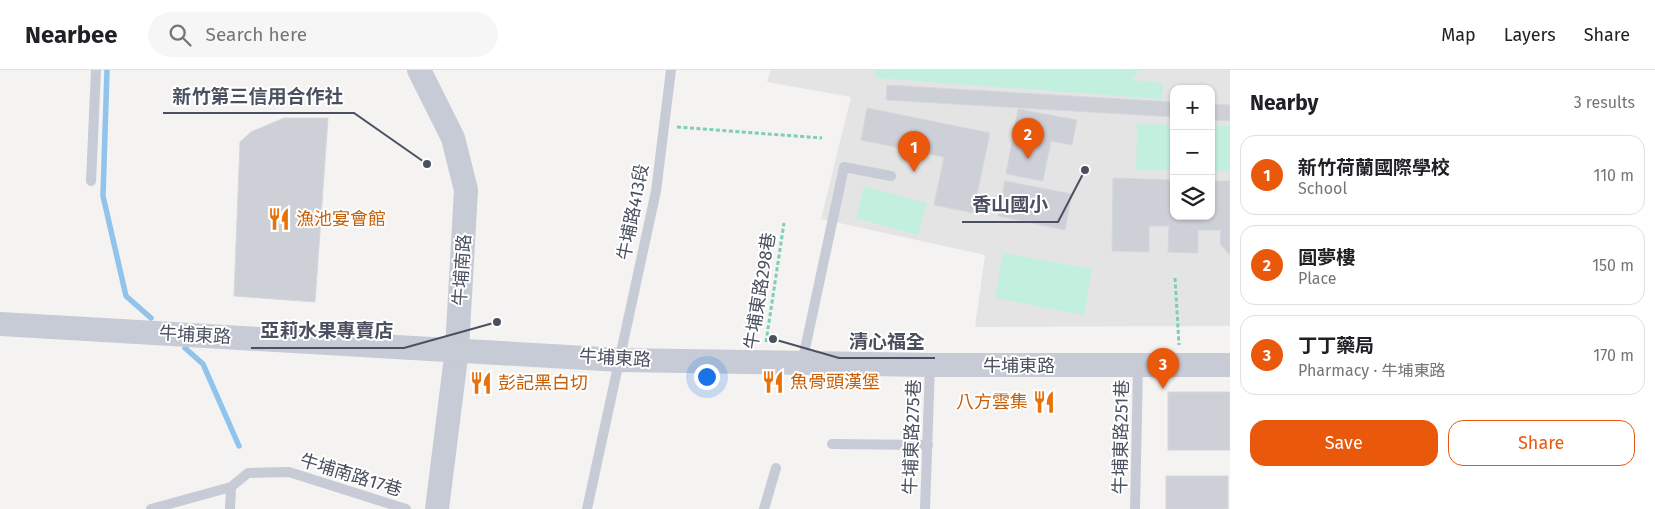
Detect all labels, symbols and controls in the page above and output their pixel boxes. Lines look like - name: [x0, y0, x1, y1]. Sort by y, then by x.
- search box: [148, 12, 498, 57]
- text: Nearbee: [25, 21, 118, 49]
- icon: search: [166, 21, 194, 49]
- text: Search here: [206, 23, 307, 46]
- text: Map: [1441, 24, 1476, 46]
- text: Layers: [1504, 24, 1556, 46]
- text: Share: [1584, 24, 1630, 46]
- callout: 新竹第三信用合作社: [163, 79, 354, 113]
- text: 新竹第三信用合作社: [172, 85, 344, 108]
- map controls: [1170, 85, 1215, 220]
- button: +: [1170, 85, 1215, 130]
- text: Nearby: [1250, 90, 1318, 116]
- text: 3 results: [1574, 93, 1635, 112]
- pin: 2: [1012, 118, 1044, 159]
- button: −: [1170, 130, 1215, 175]
- pin: 1: [898, 131, 930, 172]
- text: 新竹荷蘭國際學校: [1298, 156, 1450, 179]
- street label: 牛埔路413段: [613, 162, 653, 262]
- text: 1: [1263, 166, 1271, 185]
- text: 110 m: [1593, 166, 1634, 185]
- button: layers: [1170, 175, 1215, 220]
- text: School: [1298, 179, 1347, 198]
- callout: 香山國小: [962, 188, 1058, 222]
- text: 香山國小: [972, 193, 1048, 216]
- restaurant icon: 漁池宴會館: [266, 206, 292, 232]
- place label: 漁池宴會館: [296, 208, 386, 230]
- street label: 牛埔東路298巷: [740, 231, 780, 351]
- street label: 牛埔南路: [449, 233, 475, 307]
- text: 圓夢樓: [1298, 246, 1355, 269]
- text: 2: [1263, 256, 1271, 275]
- text: 150 m: [1592, 256, 1634, 275]
- text: Place: [1298, 269, 1337, 288]
- callout: 亞莉水果專賣店: [251, 314, 404, 348]
- text: 亞莉水果專賣店: [260, 319, 394, 342]
- street label: 牛埔東路: [158, 322, 232, 348]
- callout: 清心福全: [839, 324, 935, 358]
- text: 清心福全: [849, 330, 925, 353]
- text: 丁丁藥局: [1298, 334, 1374, 357]
- street label: 牛埔東路: [578, 345, 652, 371]
- text: 3: [1263, 346, 1271, 365]
- text: 170 m: [1593, 346, 1634, 365]
- pin: 3: [1147, 348, 1179, 389]
- street label: 牛埔東路: [983, 355, 1055, 377]
- text: Pharmacy · 牛埔東路: [1298, 361, 1446, 380]
- your location: [694, 364, 720, 390]
- restaurant icon: 魚骨頭漢堡: [760, 369, 786, 395]
- restaurant icon: 彭記黑白切: [468, 370, 494, 396]
- place label: 魚骨頭漢堡: [790, 371, 880, 393]
- place label: 彭記黑白切: [498, 372, 588, 394]
- street label: 牛埔東路275巷: [899, 379, 925, 495]
- street label: 牛埔東路251巷: [1109, 379, 1133, 495]
- restaurant icon: 八方雲集: [1031, 389, 1057, 415]
- place label: 八方雲集: [956, 391, 1028, 413]
- button: Save: [1250, 420, 1438, 466]
- button: Share: [1448, 420, 1635, 466]
- street label: 牛埔南路17巷: [297, 449, 405, 501]

